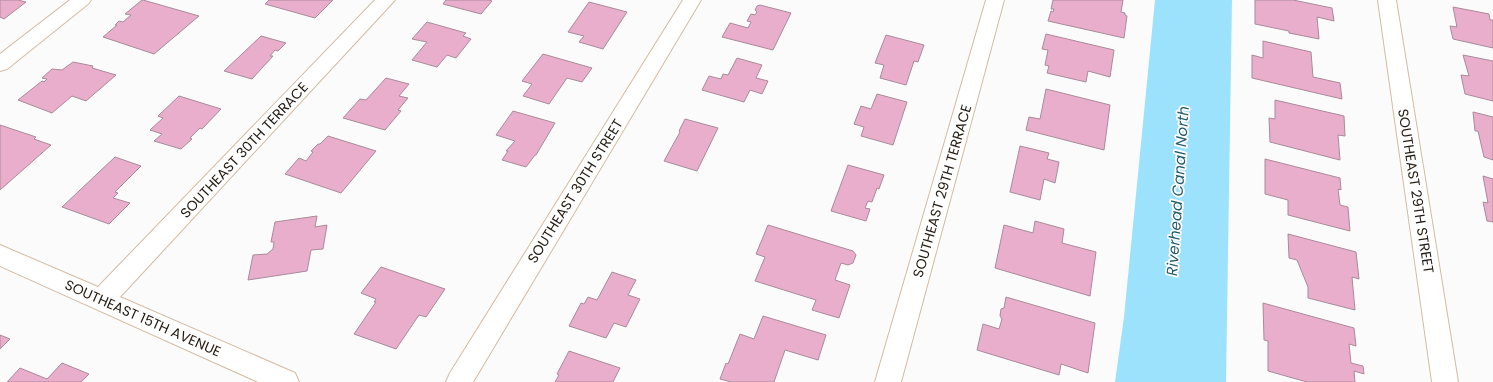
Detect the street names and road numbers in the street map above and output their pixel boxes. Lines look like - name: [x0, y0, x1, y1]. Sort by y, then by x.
- street label: SOUTHEAST 30TH TERRACE: [176, 78, 312, 222]
- street label: SOUTHEAST 29TH TERRACE: [908, 102, 976, 280]
- street label: SOUTHEAST 29TH STREET: [1393, 107, 1439, 275]
- street label: SOUTHEAST 30TH STREET: [522, 115, 628, 267]
- street label: SOUTHEAST 15TH AVENUE: [62, 275, 224, 361]

